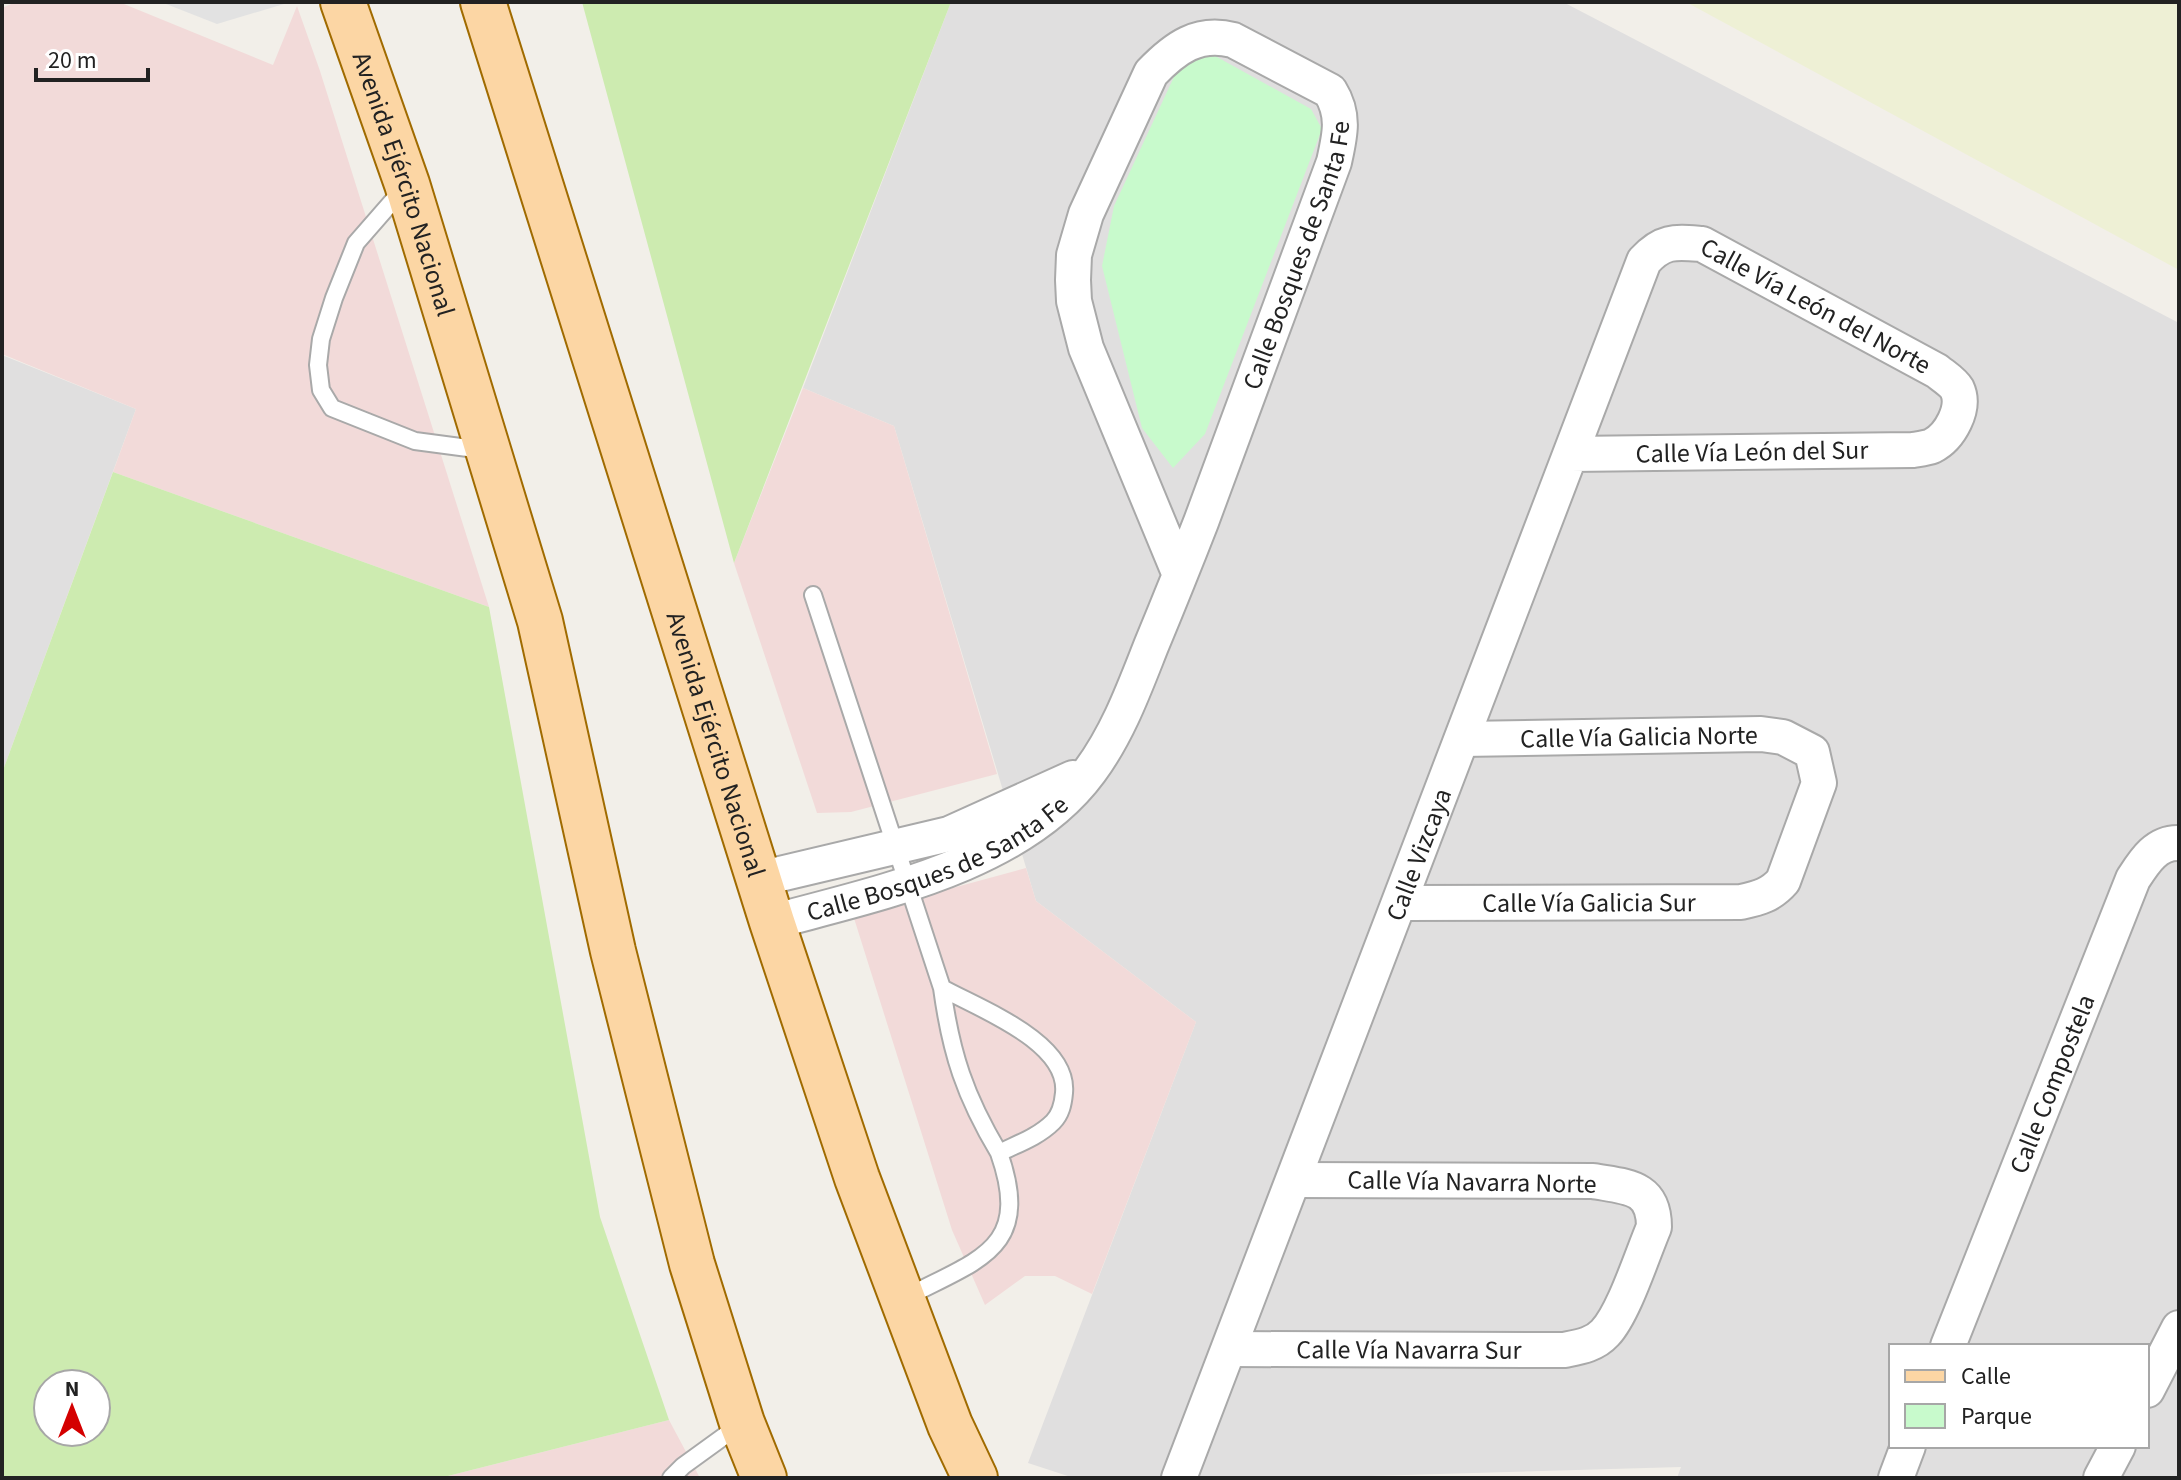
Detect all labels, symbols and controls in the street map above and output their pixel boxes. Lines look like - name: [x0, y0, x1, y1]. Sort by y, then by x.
- scale bar: [36, 32, 148, 82]
- text: 20 m: [48, 43, 97, 78]
- street label: Avenida Ejército Nacional: [343, 47, 465, 321]
- street label: Calle Bosques de Santa Fe: [1233, 120, 1359, 395]
- street label: Calle Vía León del Norte: [1694, 228, 1938, 383]
- street label: Calle Vía León del Sur: [1635, 431, 1870, 473]
- street label: Avenida Ejército Nacional: [657, 607, 775, 882]
- street label: Calle Vía Galicia Norte: [1520, 716, 1758, 758]
- street label: Calle Vizcaya: [1376, 783, 1461, 926]
- street label: Calle Bosques de Santa Fe: [803, 787, 1076, 931]
- street label: Calle Vía Galicia Sur: [1482, 884, 1697, 921]
- street label: Calle Compostela: [2000, 989, 2104, 1179]
- street label: Calle Vía Navarra Norte: [1347, 1161, 1597, 1203]
- street label: Calle Vía Navarra Sur: [1296, 1331, 1523, 1368]
- legend: [1889, 1344, 2149, 1448]
- text: Calle: [1961, 1359, 2011, 1394]
- north arrow: [32, 1368, 112, 1448]
- text: N: [65, 1373, 79, 1405]
- text: Parque: [1961, 1399, 2032, 1434]

